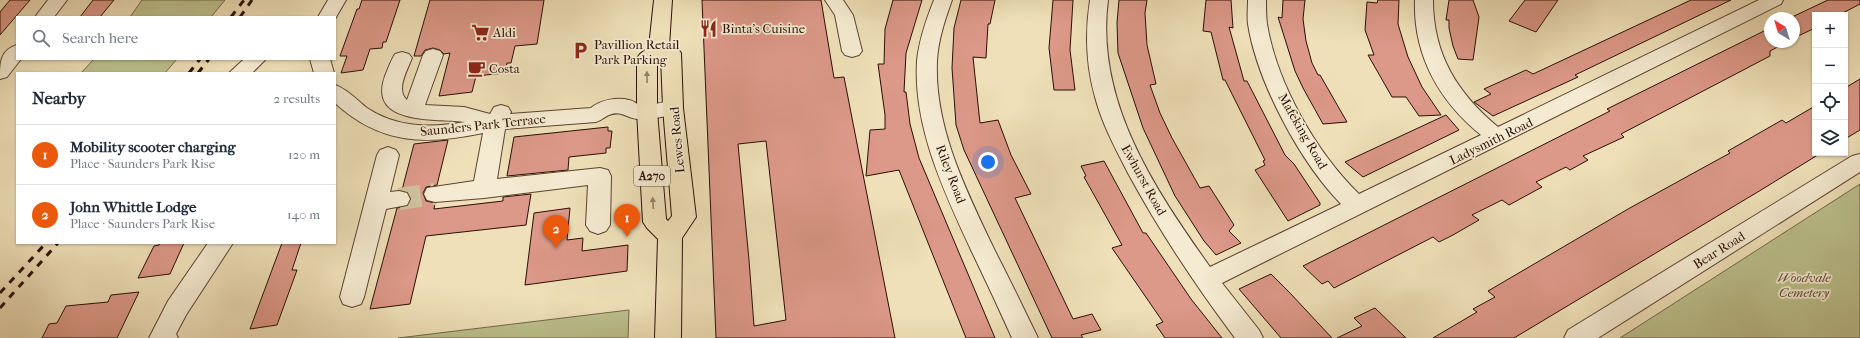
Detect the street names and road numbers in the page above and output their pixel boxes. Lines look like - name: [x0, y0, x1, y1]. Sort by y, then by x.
- street label: Mafeking Road: [1275, 90, 1331, 172]
- street label: Lewes Road: [667, 105, 687, 174]
- street label: Saunders Park Terrace: [419, 111, 547, 139]
- street label: Ladysmith Road: [1447, 114, 1536, 168]
- street label: Ewhurst Road: [1118, 142, 1170, 219]
- street label: Riley Road: [933, 143, 969, 206]
- road number: A270: [634, 166, 670, 186]
- street label: Bear Road: [1690, 228, 1748, 272]

